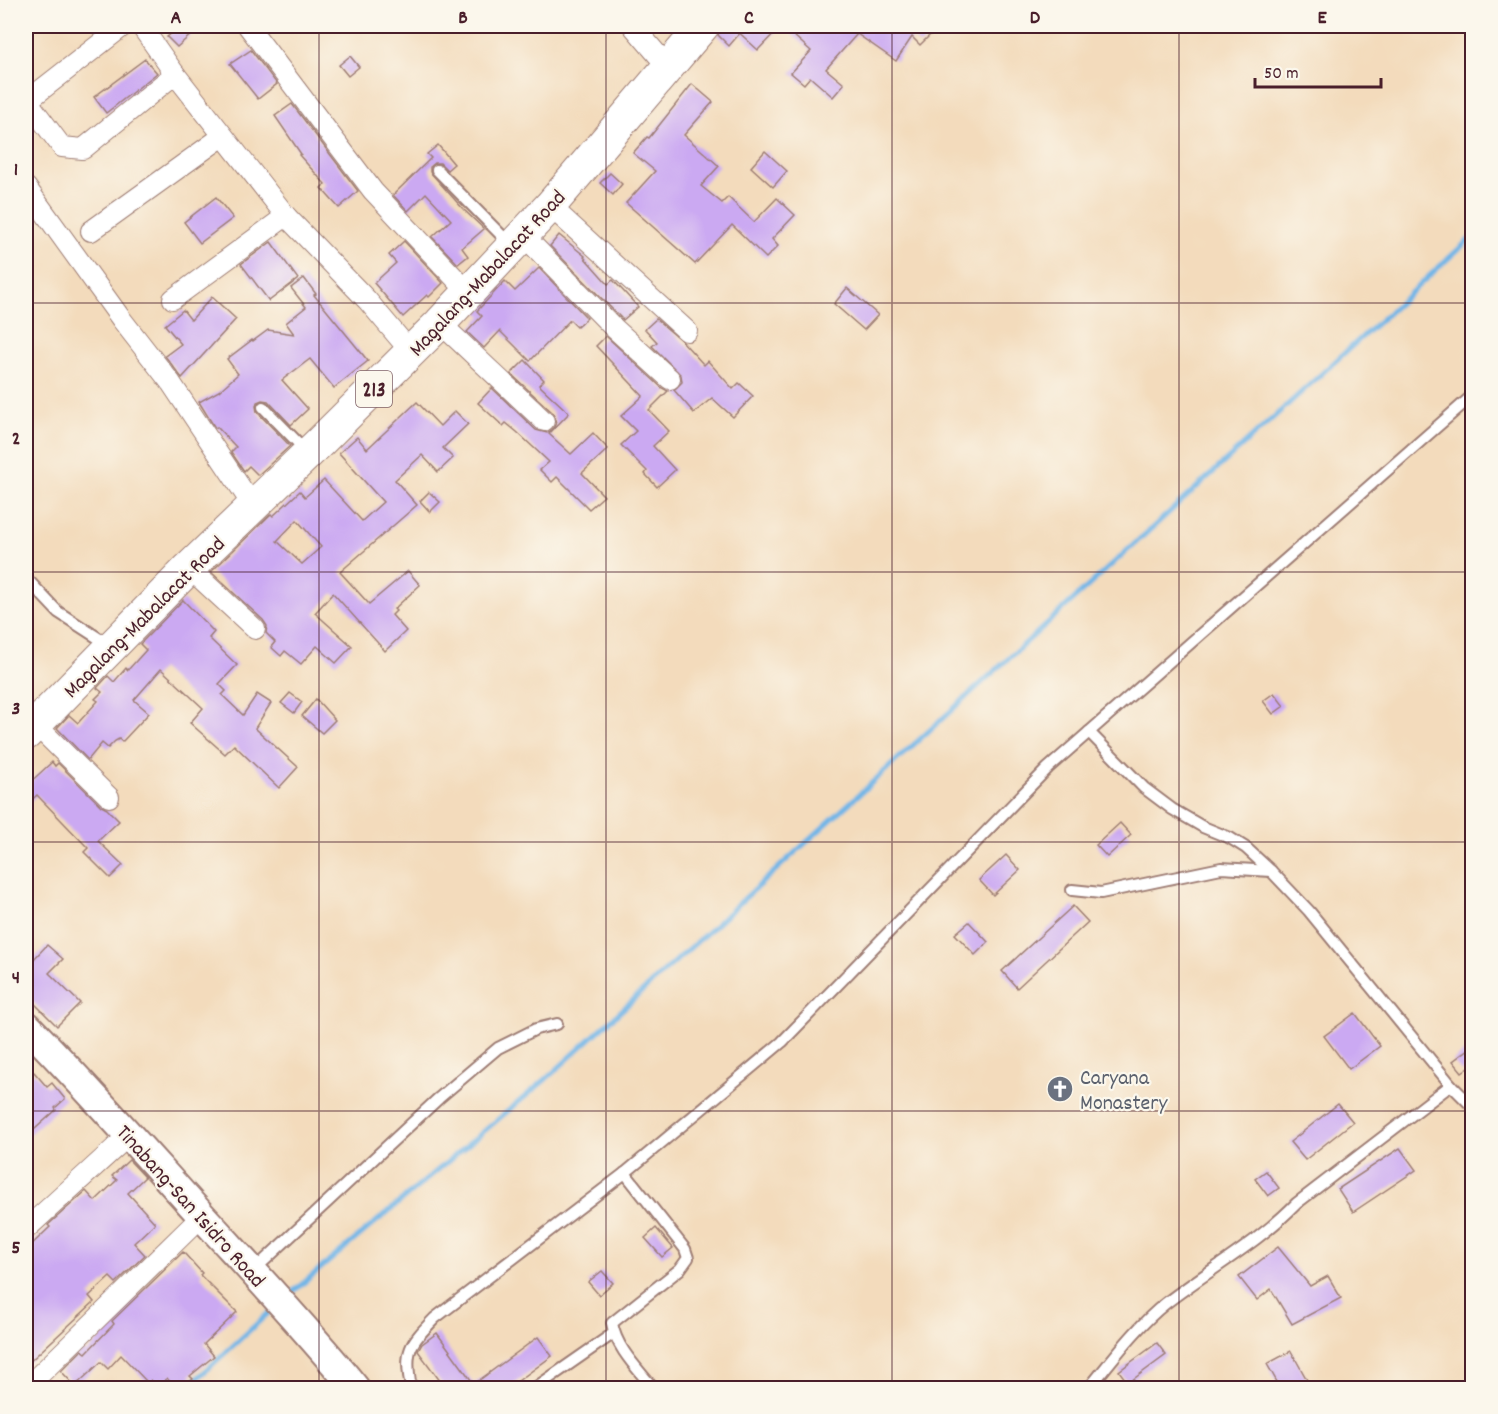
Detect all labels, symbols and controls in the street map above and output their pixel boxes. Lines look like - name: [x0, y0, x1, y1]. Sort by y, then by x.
- text: A: [171, 5, 182, 33]
- text: B: [458, 5, 468, 33]
- text: C: [744, 5, 754, 33]
- text: D: [1030, 5, 1041, 33]
- text: E: [1317, 5, 1327, 33]
- scale bar: [1255, 51, 1381, 89]
- text: 50 m: [1264, 62, 1299, 87]
- text: 1: [14, 157, 18, 185]
- street label: Magalang-Mabalacat Road: [403, 184, 574, 365]
- road number: 213: [356, 371, 392, 407]
- text: 2: [12, 426, 20, 454]
- street label: Magalang-Mabalacat Road: [57, 530, 234, 707]
- text: 3: [12, 696, 20, 724]
- text: 4: [12, 965, 20, 993]
- place label: Caryana Monastery: [1080, 1064, 1168, 1120]
- church icon: Caryana Monastery: [1045, 1074, 1075, 1104]
- street label: Tinabang-San Isidro Road: [108, 1119, 271, 1296]
- text: 5: [11, 1235, 21, 1263]

